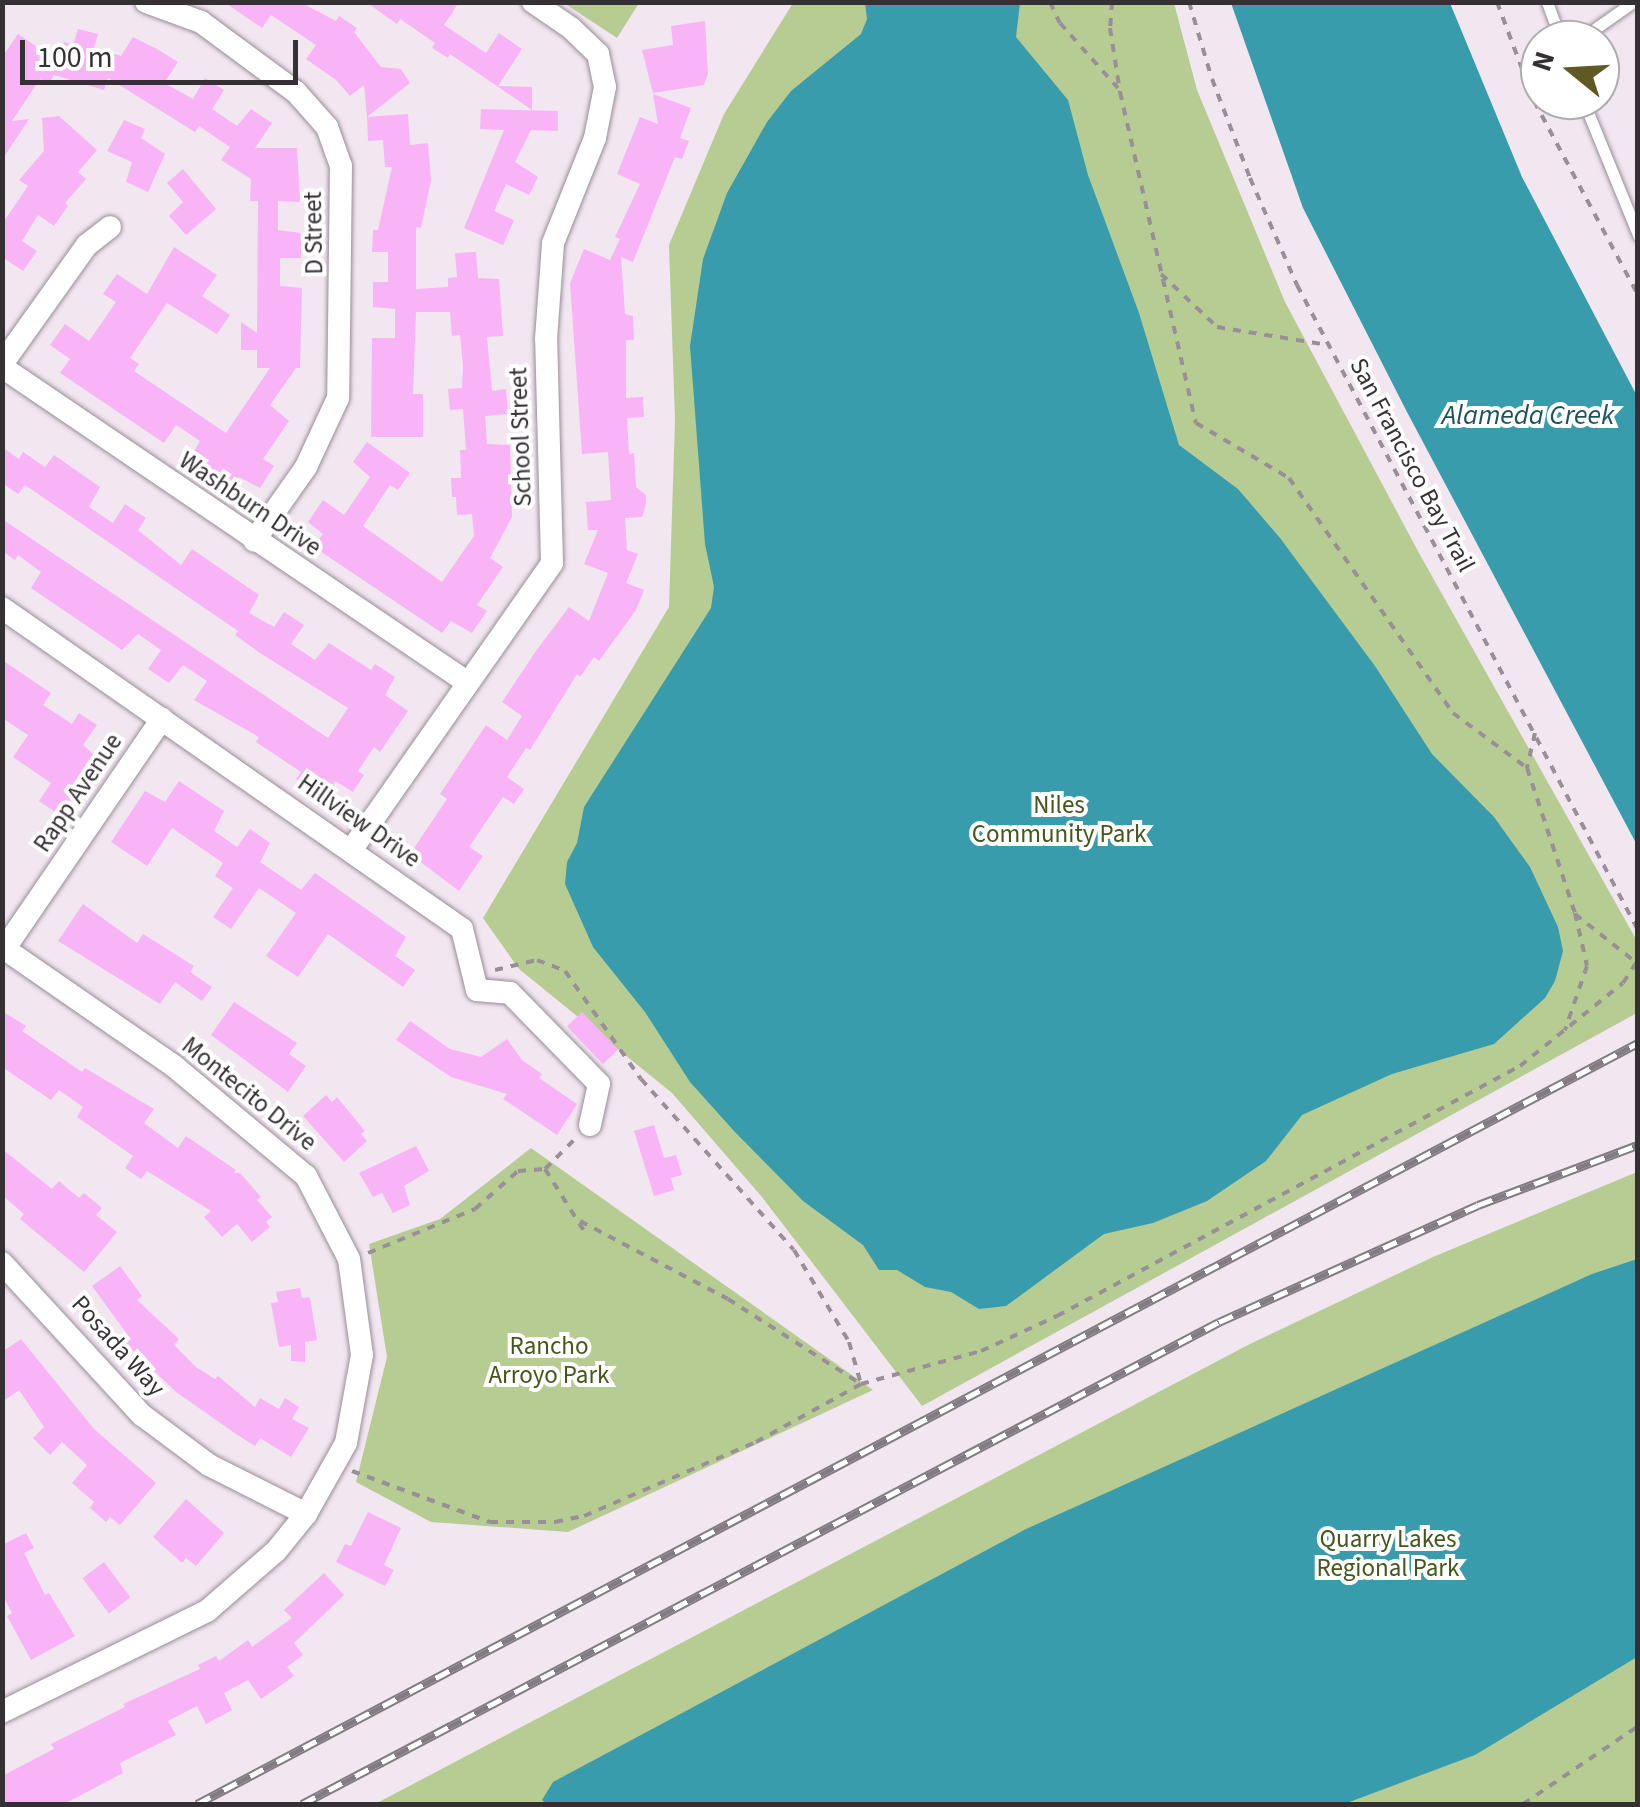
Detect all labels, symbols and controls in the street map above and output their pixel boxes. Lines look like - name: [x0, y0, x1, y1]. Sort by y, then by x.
- scale bar: [25, 20, 302, 82]
- north arrow: [1520, 20, 1620, 120]
- text: 100 m: [37, 36, 113, 79]
- text: N: [1521, 46, 1565, 76]
- street label: D Street: [298, 191, 330, 275]
- street label: San Francisco Bay Trail: [1343, 353, 1481, 577]
- street label: School Street: [504, 367, 538, 507]
- water label: Alameda Creek: [1442, 398, 1614, 432]
- street label: Washburn Drive: [173, 445, 327, 563]
- street label: Rapp Avenue: [27, 728, 129, 858]
- street label: Hillview Drive: [292, 768, 426, 874]
- park label: Niles Community Park: [972, 791, 1146, 850]
- street label: Montecito Drive: [176, 1031, 322, 1157]
- street label: Posada Way: [65, 1289, 171, 1403]
- park label: Rancho Arroyo Park: [489, 1332, 609, 1391]
- park label: Quarry Lakes Regional Park: [1317, 1525, 1459, 1584]

